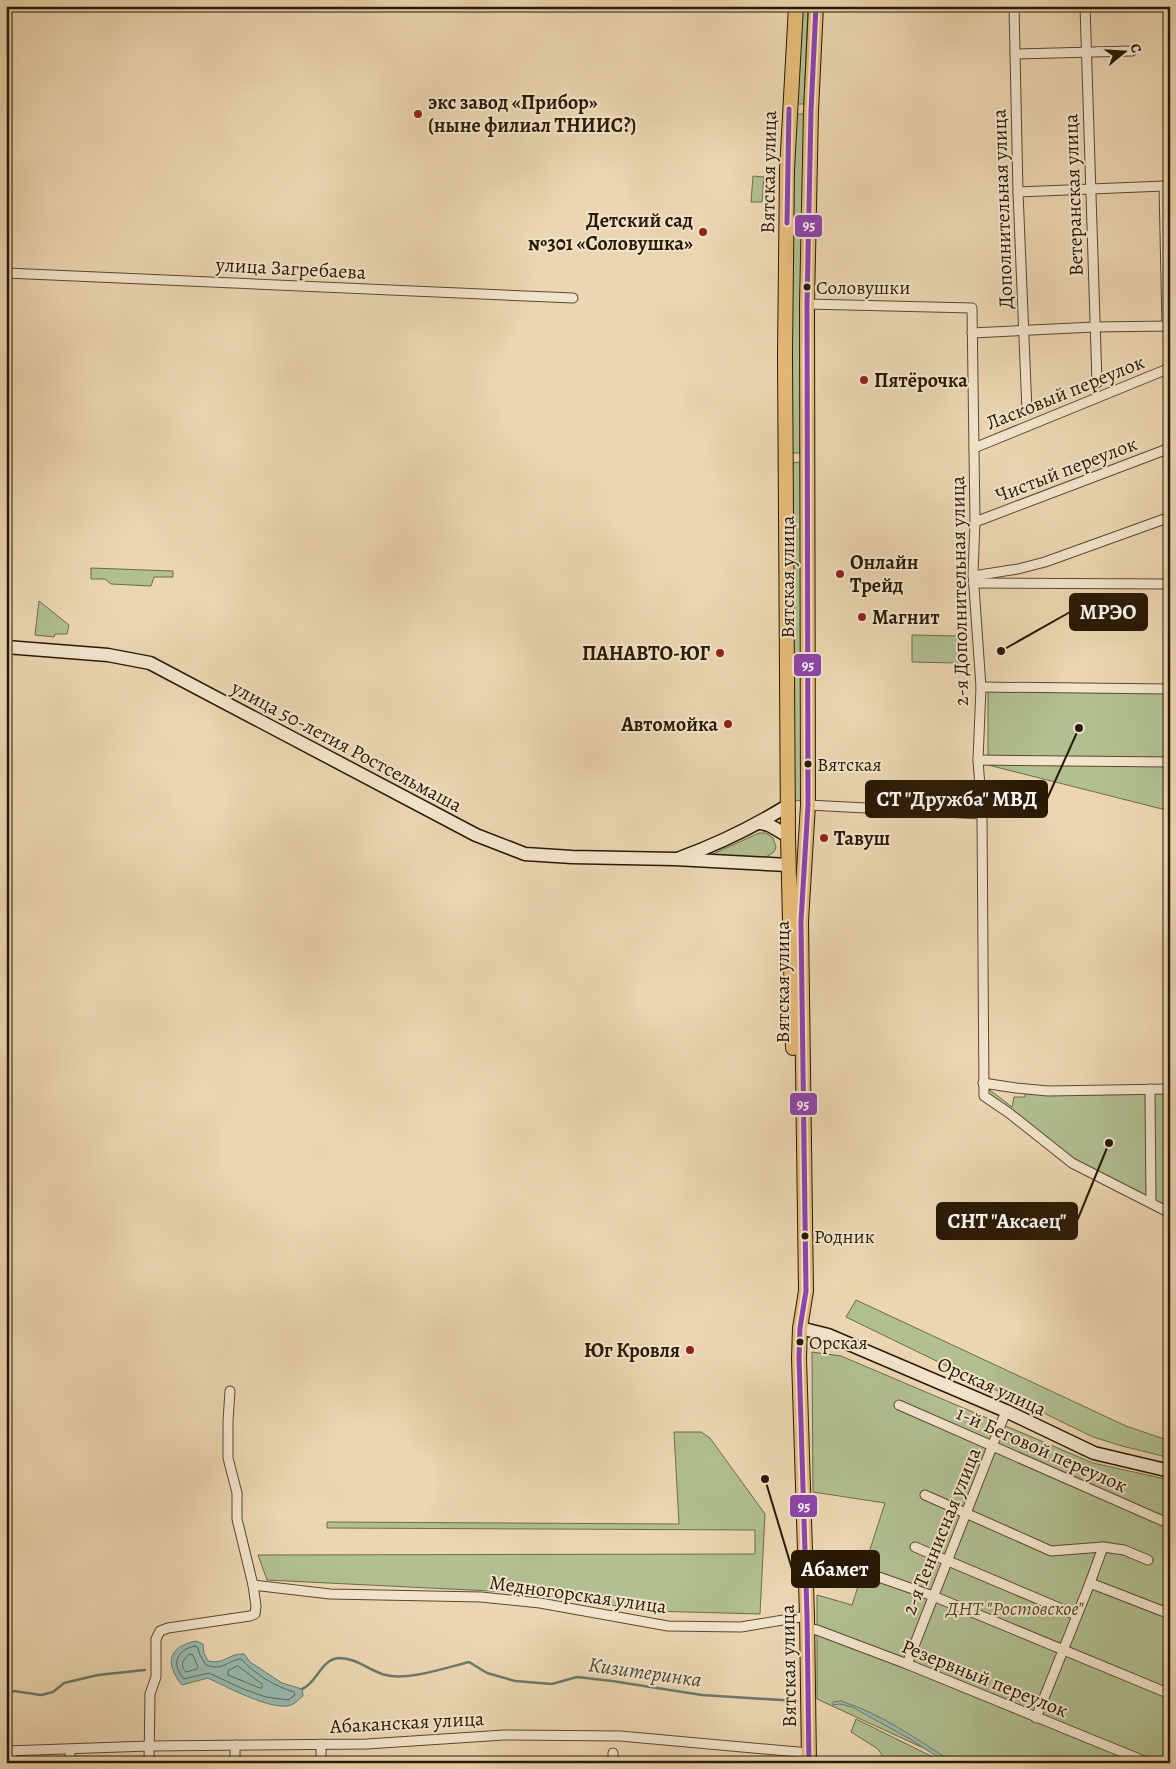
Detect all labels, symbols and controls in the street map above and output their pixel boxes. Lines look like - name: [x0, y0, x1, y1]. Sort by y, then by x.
- north arrow: [1098, 28, 1148, 78]
- text: С: [1126, 41, 1146, 56]
- place label: экс завод «Прибор» (ныне филиал ТНИИС?): [428, 89, 636, 139]
- marker: экс завод «Прибор» (ныне филиал ТНИИС?): [412, 108, 424, 120]
- street label: Дополнительная улица: [985, 108, 1019, 309]
- street label: Вятская улица: [754, 109, 783, 234]
- street label: Ветеранская улица: [1057, 112, 1090, 277]
- place label: Детский сад №301 «Соловушка»: [528, 207, 693, 257]
- line badge: 95: [794, 214, 823, 238]
- text: 95: [803, 216, 815, 235]
- marker: Детский сад №301 «Соловушка»: [697, 226, 709, 238]
- street label: улица Загребаева: [214, 251, 368, 286]
- place label: Соловушки: [816, 275, 910, 301]
- marker: Соловушки: [802, 282, 812, 292]
- street label: Ласковый переулок: [982, 348, 1148, 437]
- place label: Пятёрочка: [874, 367, 968, 394]
- marker: Пятёрочка: [858, 374, 870, 386]
- street label: Чистый переулок: [991, 430, 1141, 509]
- street label: 2-я Дополнительная улица: [944, 475, 975, 706]
- street label: Вятская улица: [774, 515, 801, 639]
- place label: Онлайн Трейд: [850, 549, 919, 599]
- marker: Онлайн Трейд: [834, 568, 846, 580]
- callout: МРЭО: [1070, 594, 1147, 630]
- text: МРЭО: [1080, 598, 1136, 626]
- place label: Магнит: [872, 604, 940, 631]
- marker: Магнит: [856, 611, 868, 623]
- place label: ПАНАВТО-ЮГ: [582, 640, 711, 667]
- marker: ПАНАВТО-ЮГ: [714, 647, 726, 659]
- line badge: 95: [793, 653, 822, 677]
- text: 95: [802, 656, 814, 675]
- street label: улица 50-летия Ростсельмаша: [226, 674, 467, 819]
- place label: Автомойка: [620, 711, 718, 738]
- marker: Автомойка: [722, 718, 734, 730]
- place label: Вятская: [817, 752, 882, 778]
- marker: Вятская: [803, 759, 813, 769]
- callout: СТ "Дружба" МВД: [866, 781, 1047, 817]
- text: СТ "Дружба" МВД: [877, 785, 1037, 813]
- place label: Тавуш: [834, 825, 890, 852]
- marker: Тавуш: [818, 832, 830, 844]
- street label: Вятская улица: [769, 920, 796, 1044]
- line badge: 95: [789, 1092, 818, 1116]
- text: 95: [797, 1095, 809, 1114]
- callout: СНТ "Аксаец": [937, 1203, 1077, 1239]
- text: СНТ "Аксаец": [947, 1207, 1067, 1235]
- place label: Родник: [814, 1224, 875, 1250]
- marker: Родник: [800, 1231, 810, 1241]
- place label: Орская: [809, 1330, 868, 1356]
- place label: Юг Кровля: [584, 1337, 680, 1364]
- marker: Орская: [795, 1337, 805, 1347]
- marker: Юг Кровля: [684, 1344, 696, 1356]
- street label: Орская улица: [933, 1350, 1051, 1423]
- street label: 1-й Беговой переулок: [952, 1400, 1132, 1499]
- street label: 2-я Теннисная улица: [896, 1443, 988, 1619]
- line badge: 95: [789, 1494, 818, 1518]
- text: 95: [798, 1497, 810, 1516]
- callout: Абамет: [792, 1551, 879, 1587]
- text: Абамет: [800, 1555, 869, 1583]
- street label: Медногорская улица: [488, 1569, 669, 1620]
- park label: ДНТ "Ростовское": [944, 1595, 1085, 1622]
- street label: Вятская улица: [774, 1603, 803, 1728]
- street label: Резервный переулок: [898, 1633, 1072, 1724]
- water label: Кизитеринка: [586, 1650, 704, 1694]
- street label: Абаканская улица: [328, 1705, 486, 1740]

